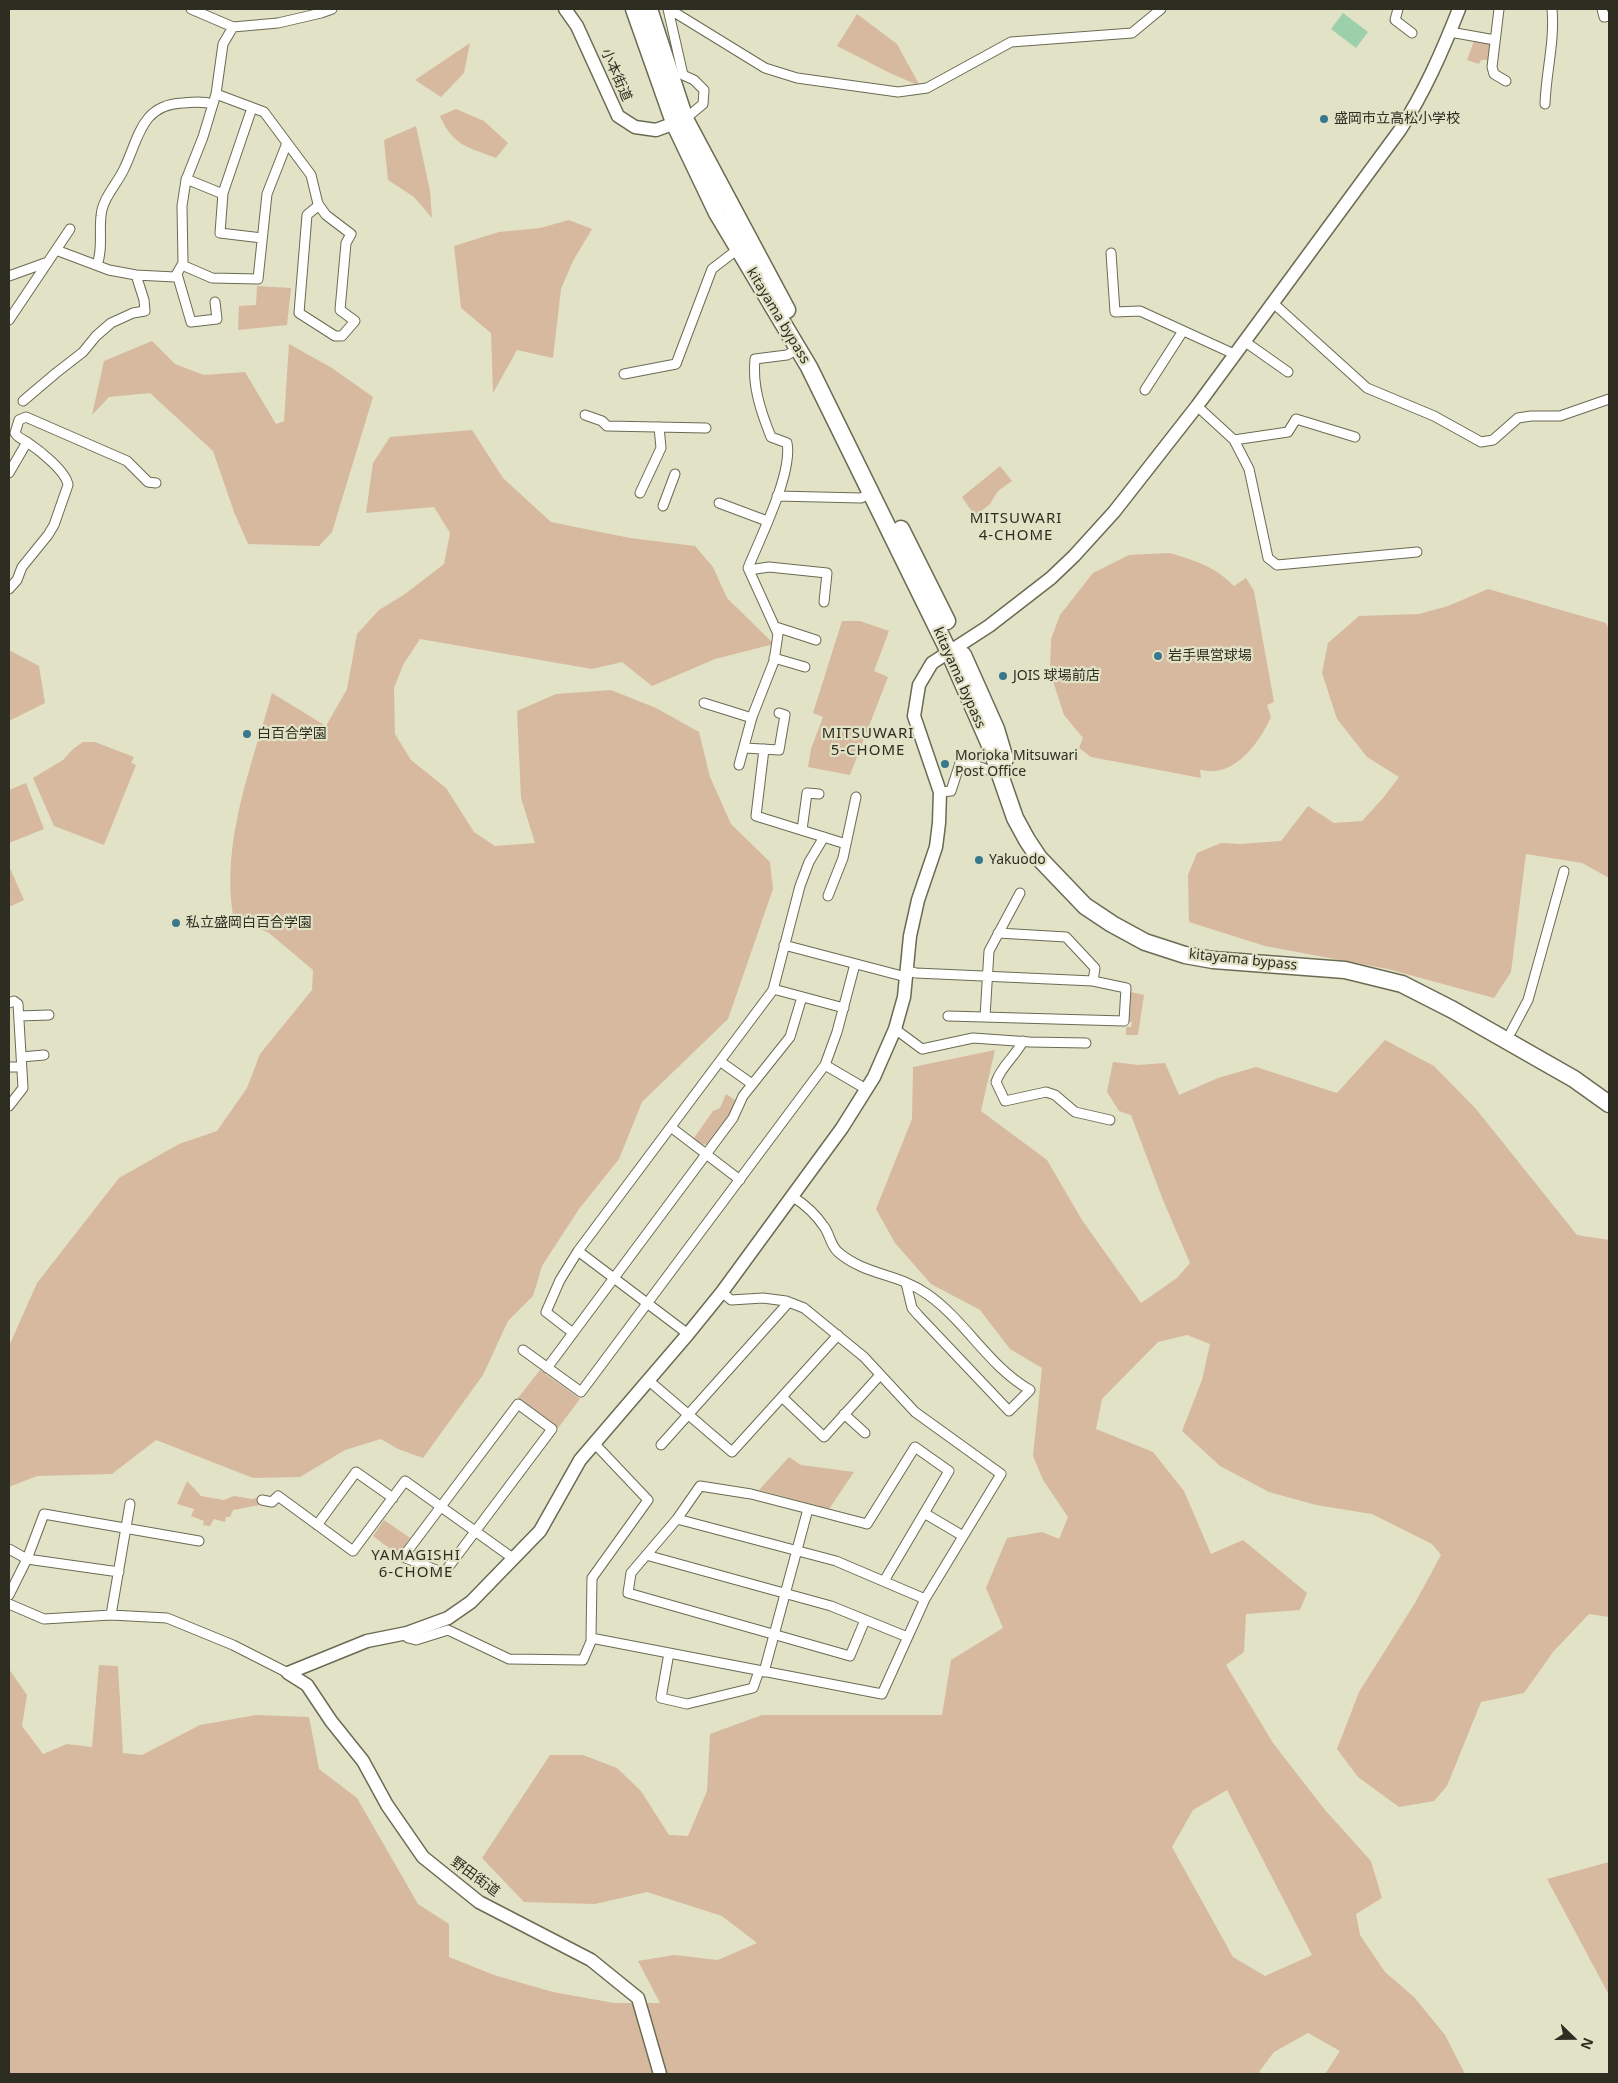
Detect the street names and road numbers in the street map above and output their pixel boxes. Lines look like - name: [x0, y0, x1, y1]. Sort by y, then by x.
- street label: 小本街道: [597, 46, 635, 104]
- street label: kitayama bypass: [743, 265, 813, 367]
- street label: kitayama bypass: [929, 625, 989, 731]
- street label: kitayama bypass: [1188, 946, 1298, 974]
- street label: 野田街道: [447, 1854, 503, 1900]

